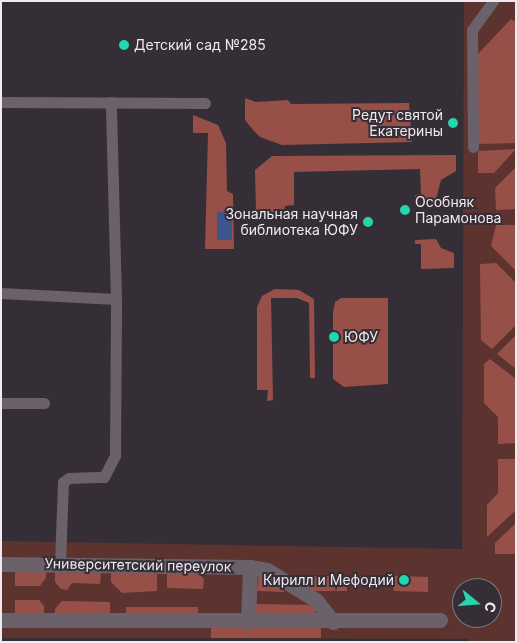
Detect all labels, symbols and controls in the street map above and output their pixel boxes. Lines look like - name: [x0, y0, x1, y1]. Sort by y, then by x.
- place label: Детский сад №285: [134, 37, 266, 53]
- marker: Детский сад №285: [118, 39, 130, 51]
- place label: Редут святой Екатерины: [352, 107, 443, 140]
- marker: Редут святой Екатерины: [447, 117, 459, 129]
- place label: Особняк Парамонова: [415, 194, 501, 226]
- marker: Особняк Парамонова: [399, 204, 411, 216]
- place label: Зональная научная библиотека ЮФУ: [225, 206, 358, 238]
- marker: Зональная научная библиотека ЮФУ: [362, 216, 374, 228]
- place label: ЮФУ: [344, 329, 378, 345]
- marker: ЮФУ: [328, 331, 340, 343]
- street label: Университетский переулок: [45, 555, 231, 575]
- place label: Кирилл и Мефодий: [263, 572, 394, 588]
- marker: Кирилл и Мефодий: [398, 574, 410, 586]
- north arrow: [452, 578, 502, 628]
- text: С: [481, 600, 501, 615]

